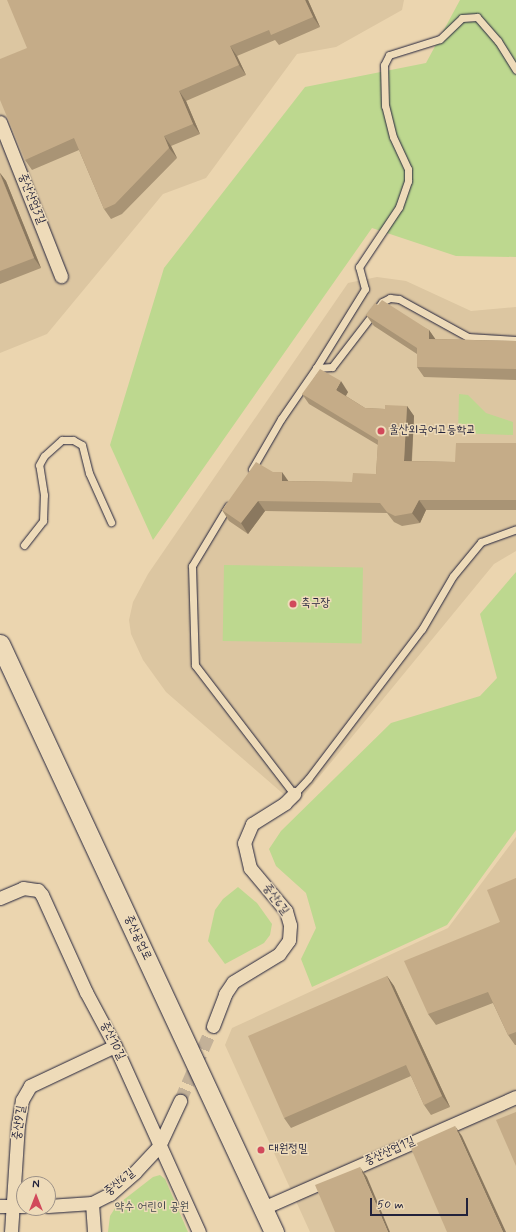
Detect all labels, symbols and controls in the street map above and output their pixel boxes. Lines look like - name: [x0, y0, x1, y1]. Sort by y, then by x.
- street label: 중산산업3길: [14, 171, 48, 227]
- place label: 울산외국어고등학교: [389, 424, 476, 438]
- marker: 울산외국어고등학교: [376, 426, 386, 436]
- place label: 축구장: [301, 597, 330, 611]
- marker: 축구장: [288, 599, 298, 609]
- street label: 중산6길: [259, 882, 291, 918]
- street label: 중산공업로: [120, 913, 154, 963]
- street label: 중산10길: [96, 1019, 128, 1063]
- street label: 중산9길: [10, 1105, 30, 1141]
- street label: 중산산업1길: [363, 1135, 417, 1169]
- place label: 대원정밀: [269, 1143, 308, 1157]
- marker: 대원정밀: [256, 1145, 266, 1155]
- street label: 중산6길: [102, 1166, 138, 1200]
- north arrow: [16, 1176, 56, 1216]
- text: N: [32, 1178, 40, 1192]
- scale bar: [372, 1190, 470, 1216]
- text: 50 m: [377, 1197, 404, 1213]
- park label: 약수 어린이 공원: [115, 1201, 189, 1215]

